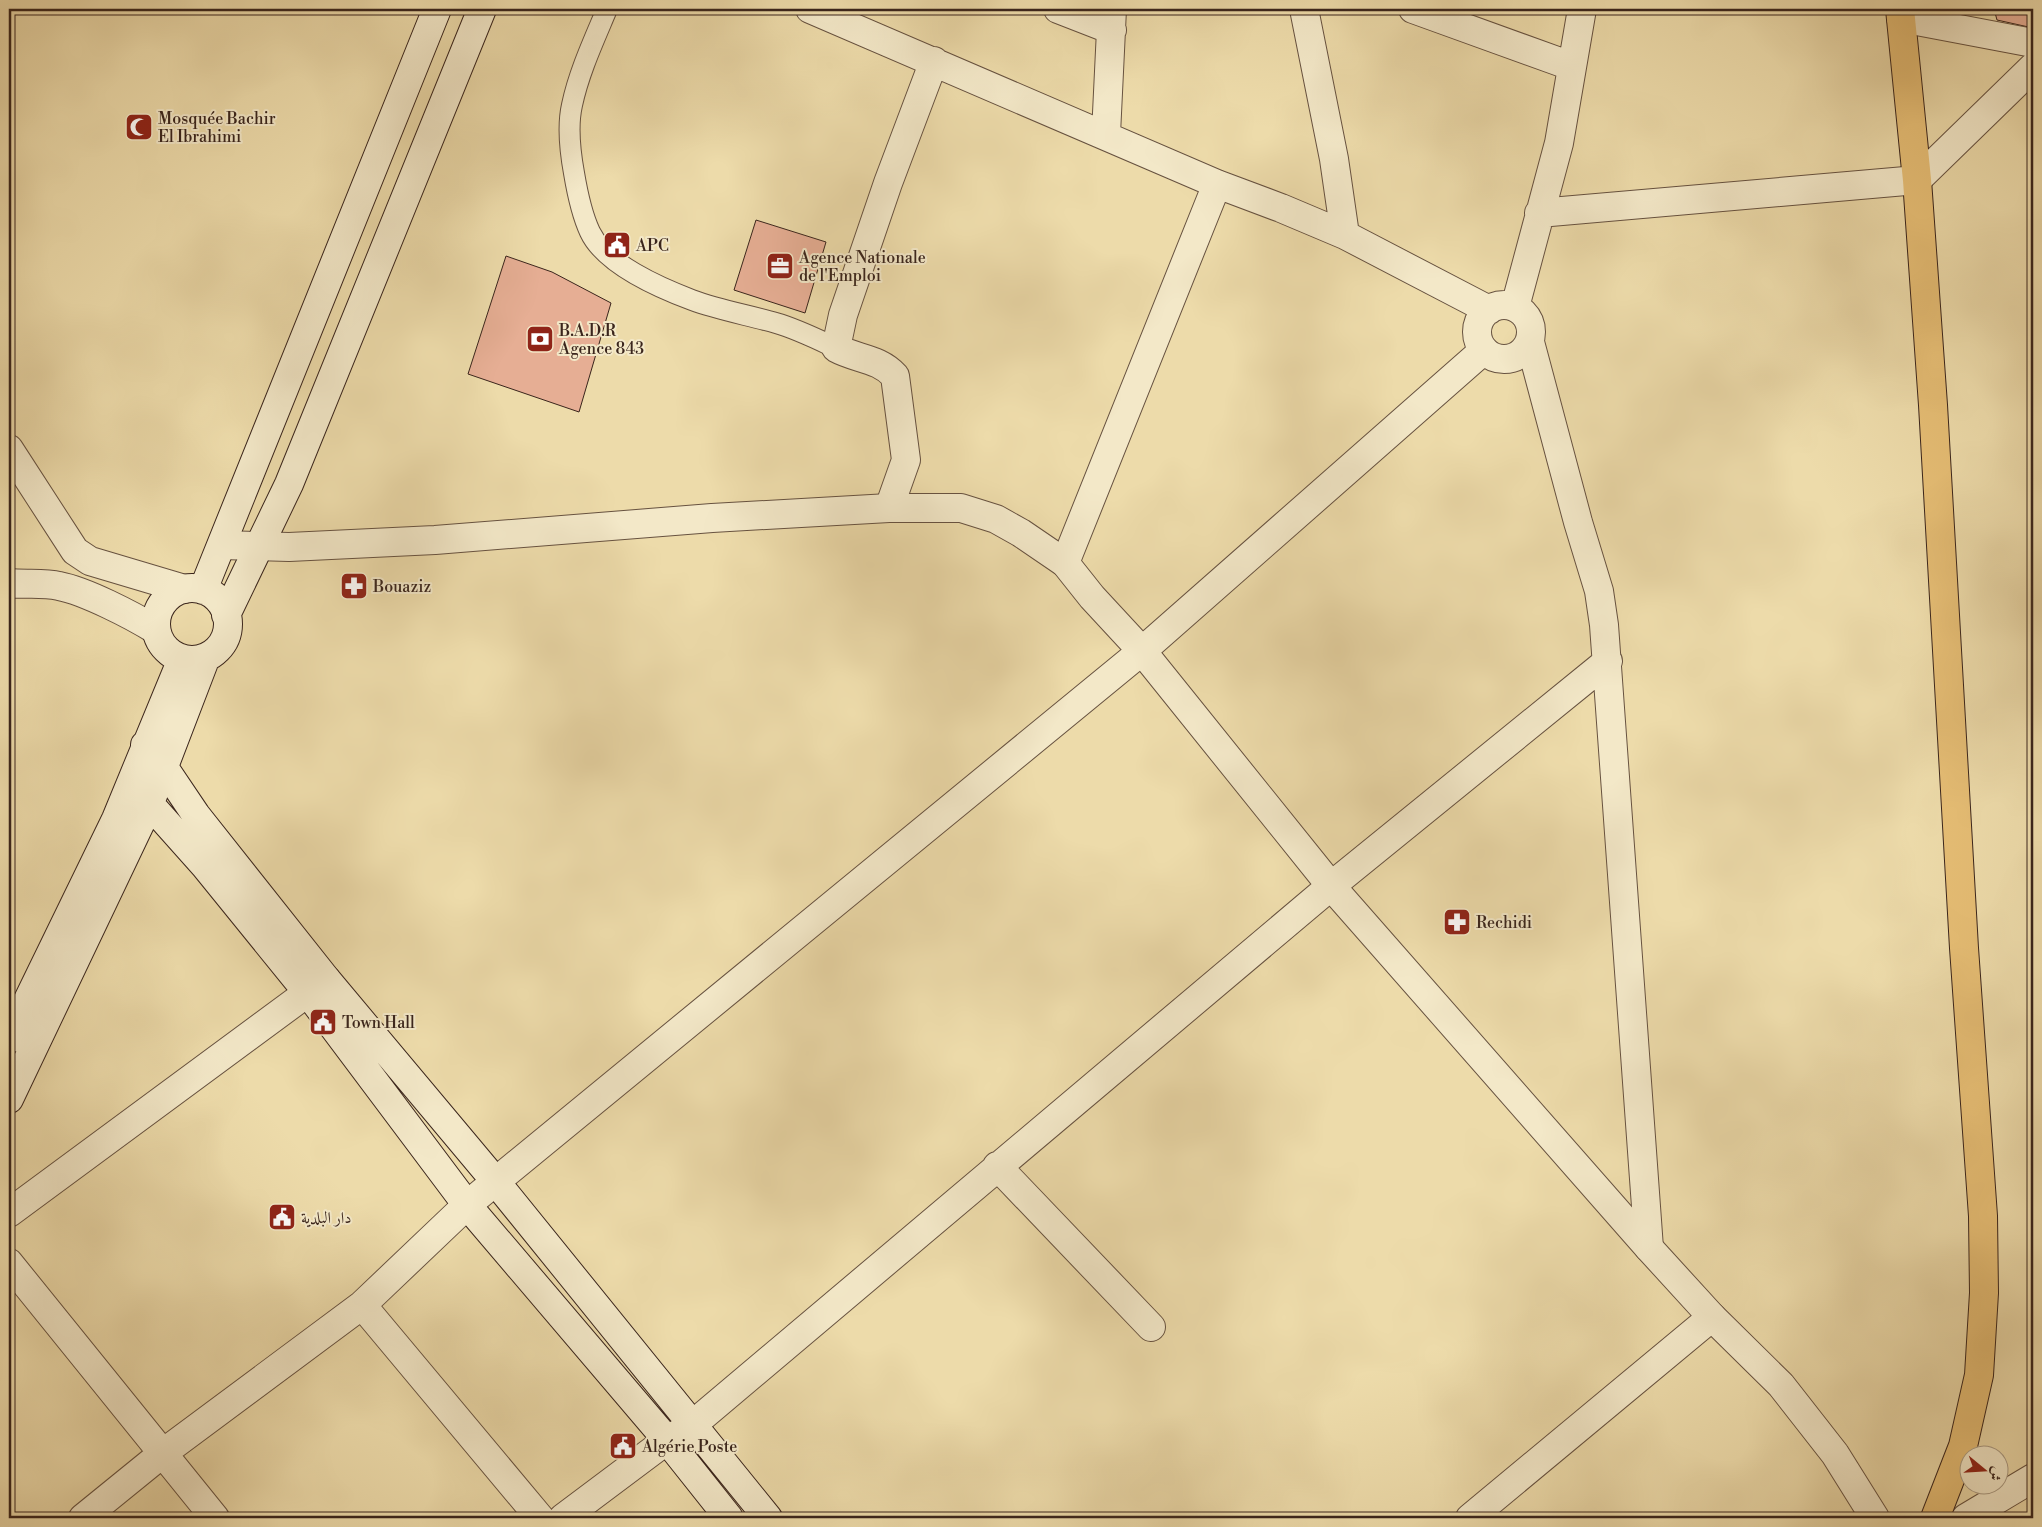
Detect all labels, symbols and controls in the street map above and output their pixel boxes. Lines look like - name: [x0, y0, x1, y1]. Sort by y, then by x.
- place label: Mosquée Bachir El Ibrahimi: [158, 109, 276, 147]
- mosque icon: Mosquée Bachir El Ibrahimi: [124, 112, 154, 142]
- public building icon: APC: [602, 230, 632, 260]
- place label: APC: [635, 236, 669, 256]
- place label: Agence Nationale de l'Emploi: [798, 248, 926, 286]
- office icon: Agence Nationale de l'Emploi: [765, 251, 795, 281]
- place label: B.A.D.R Agence 843: [558, 321, 644, 359]
- bank icon: B.A.D.R Agence 843: [525, 324, 555, 354]
- pharmacy icon: Bouaziz: [339, 571, 369, 601]
- place label: Bouaziz: [372, 577, 431, 597]
- pharmacy icon: Rechidi: [1442, 907, 1472, 937]
- place label: Rechidi: [1476, 913, 1532, 933]
- public building icon: Town Hall: [308, 1007, 338, 1037]
- place label: Town Hall: [342, 1013, 415, 1033]
- public building icon: دار البلدية: [267, 1202, 297, 1232]
- place label: دار البلدية: [301, 1208, 351, 1228]
- public building icon: Algérie Poste: [608, 1431, 638, 1461]
- place label: Algérie Poste: [641, 1437, 737, 1457]
- north arrow: [1960, 1444, 2010, 1494]
- text: ش: [1985, 1464, 2006, 1483]

